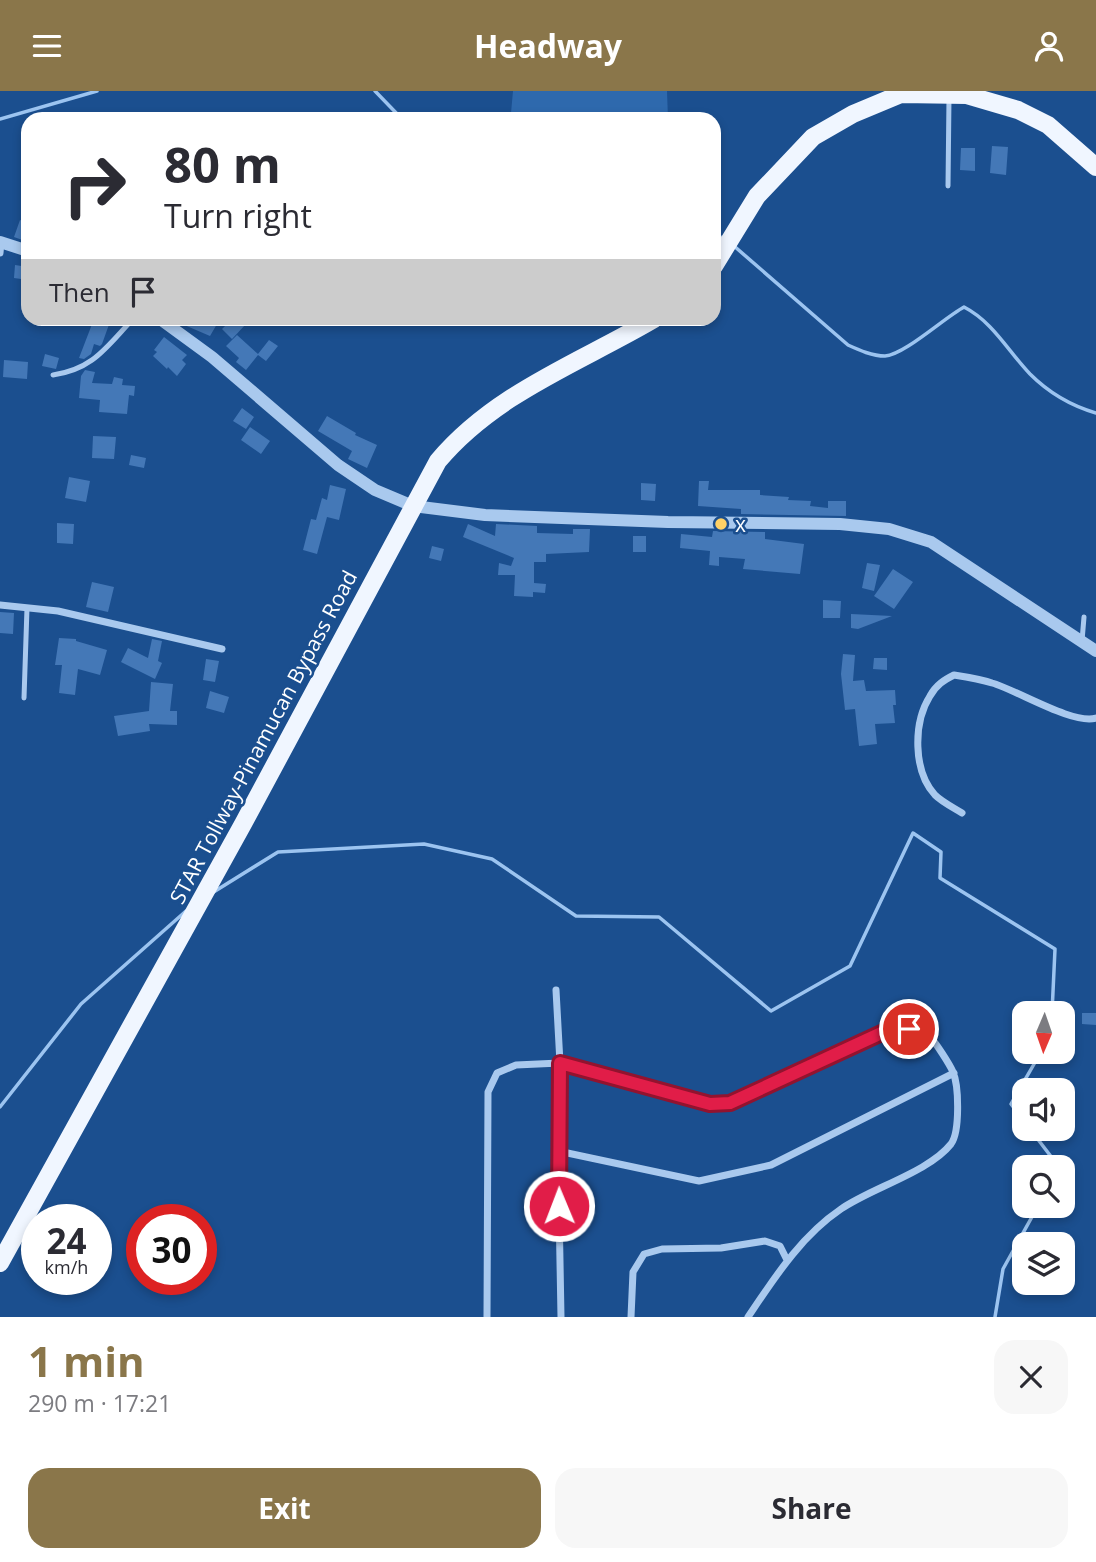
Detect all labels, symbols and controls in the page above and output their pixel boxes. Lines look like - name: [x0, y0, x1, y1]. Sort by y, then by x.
- text: Headway: [474, 24, 622, 67]
- icon: menu: [28, 27, 66, 65]
- icon: person: [1030, 27, 1068, 65]
- text: 80 m: [164, 131, 281, 197]
- icon: right: [49, 140, 140, 231]
- text: Turn right: [164, 194, 312, 237]
- icon: arrive: [124, 273, 162, 311]
- text: Then: [49, 274, 110, 310]
- place label: x: [735, 510, 746, 538]
- marker: x: [713, 516, 729, 532]
- street label: STAR Tollway-Pinamucan Bypass Road: [163, 565, 363, 909]
- pin: [879, 999, 939, 1059]
- north arrow: [1012, 1001, 1074, 1064]
- map controls: [1012, 1001, 1075, 1295]
- icon: arrive: [890, 1010, 928, 1048]
- button: sound: [1012, 1078, 1075, 1141]
- button: search: [1012, 1155, 1075, 1218]
- position arrow: [522, 1169, 596, 1243]
- speed limit sign: 30: [126, 1204, 217, 1295]
- text: 24: [46, 1217, 87, 1264]
- button: layers: [1012, 1232, 1075, 1295]
- text: km/h: [45, 1255, 88, 1279]
- text: 1 min: [28, 1332, 145, 1389]
- button: close: [994, 1340, 1068, 1414]
- text: 290 m · 17:21: [28, 1387, 171, 1419]
- button: Exit: [28, 1468, 541, 1548]
- button: Share: [555, 1468, 1068, 1548]

